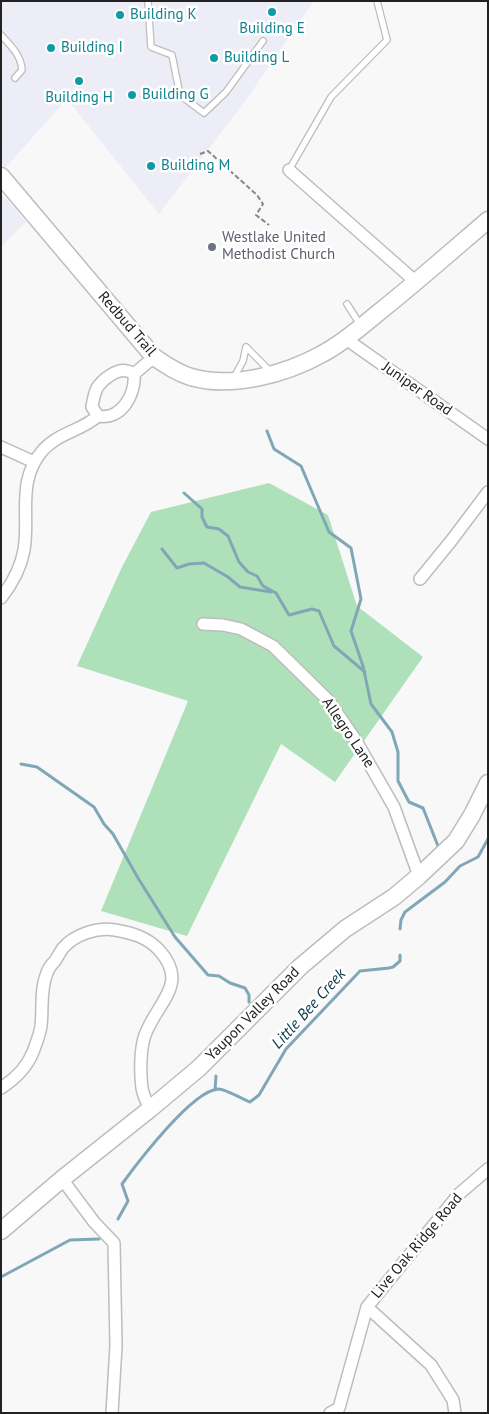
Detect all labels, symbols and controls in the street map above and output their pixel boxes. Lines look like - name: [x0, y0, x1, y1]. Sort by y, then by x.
- place label: Building K: [130, 6, 197, 24]
- marker: Building E: [266, 6, 278, 18]
- marker: Building K: [114, 9, 126, 21]
- place label: Building E: [239, 20, 305, 38]
- place label: Building I: [61, 39, 123, 57]
- marker: Building I: [45, 42, 57, 54]
- place label: Building L: [224, 49, 289, 67]
- marker: Building L: [208, 52, 220, 64]
- marker: Building H: [73, 75, 85, 87]
- place label: Building G: [142, 86, 209, 104]
- place label: Building H: [45, 89, 113, 107]
- marker: Building G: [126, 89, 138, 101]
- place label: Building M: [161, 157, 230, 175]
- marker: Building M: [145, 160, 157, 172]
- place label: Westlake United Methodist Church: [222, 229, 335, 264]
- marker: Westlake United Methodist Church: [206, 241, 218, 253]
- street label: Redbud Trail: [94, 288, 160, 360]
- street label: Juniper Road: [379, 358, 455, 420]
- street label: Allegro Lane: [318, 694, 378, 772]
- street label: Yaupon Valley Road: [202, 963, 304, 1065]
- water label: Little Bee Creek: [268, 965, 350, 1053]
- street label: Live Oak Ridge Road: [368, 1190, 466, 1302]

